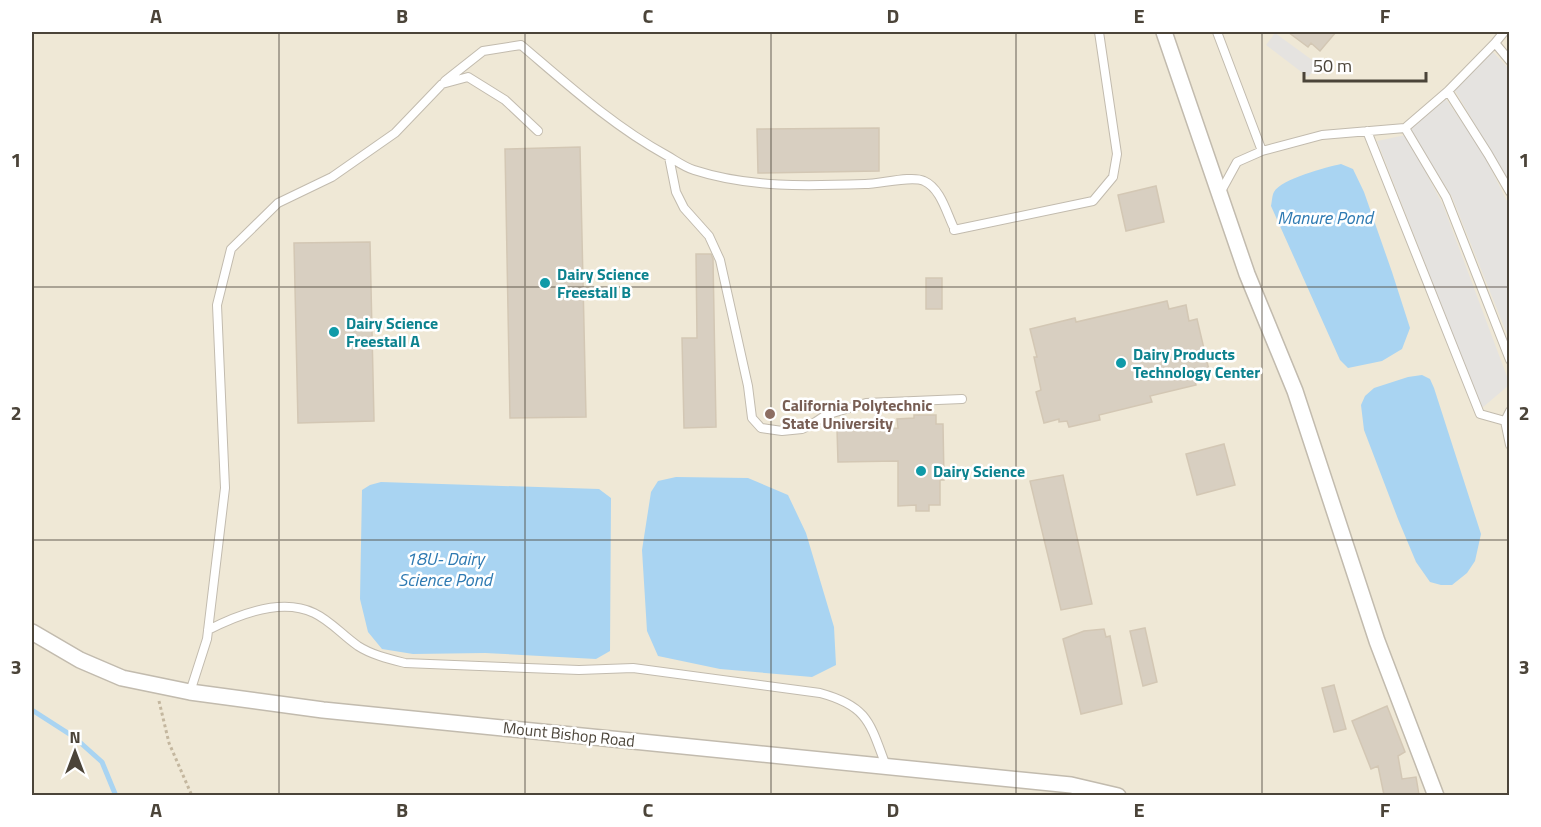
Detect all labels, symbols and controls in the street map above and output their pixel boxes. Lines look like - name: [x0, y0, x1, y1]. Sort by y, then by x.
- text: A: [150, 0, 162, 31]
- text: B: [396, 0, 408, 31]
- text: C: [643, 0, 654, 31]
- text: D: [887, 0, 899, 31]
- text: E: [1133, 0, 1145, 31]
- text: F: [1380, 0, 1391, 31]
- scale bar: [1304, 45, 1426, 83]
- text: 50 m: [1313, 52, 1352, 79]
- text: 1: [10, 144, 22, 175]
- text: 1: [1518, 144, 1530, 175]
- water label: Manure Pond: [1277, 204, 1375, 231]
- place label: Dairy Science Freestall B: [557, 262, 649, 304]
- marker: Dairy Science Freestall B: [538, 276, 552, 290]
- place label: Dairy Science Freestall A: [346, 311, 438, 353]
- marker: Dairy Science Freestall A: [327, 325, 341, 339]
- place label: Dairy Products Technology Center: [1133, 342, 1260, 384]
- marker: Dairy Products Technology Center: [1114, 356, 1128, 370]
- place label: California Polytechnic State University: [782, 393, 932, 435]
- text: 2: [10, 397, 22, 428]
- text: 2: [1518, 397, 1530, 428]
- marker: California Polytechnic State University: [763, 407, 777, 421]
- place label: Dairy Science: [933, 459, 1025, 483]
- marker: Dairy Science: [914, 464, 928, 478]
- water label: 18U- Dairy Science Pond: [398, 545, 494, 593]
- text: 3: [10, 651, 22, 682]
- text: 3: [1518, 651, 1530, 682]
- street label: Mount Bishop Road: [502, 715, 636, 753]
- north arrow: [45, 722, 105, 782]
- text: N: [69, 725, 81, 749]
- text: A: [150, 794, 162, 825]
- text: B: [396, 794, 408, 825]
- text: C: [643, 794, 654, 825]
- text: D: [887, 794, 899, 825]
- text: E: [1133, 794, 1145, 825]
- text: F: [1380, 794, 1391, 825]

